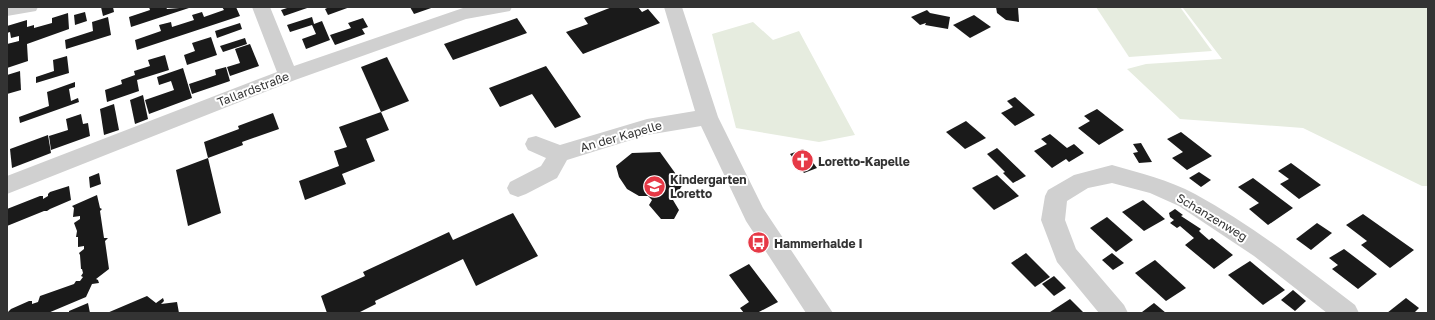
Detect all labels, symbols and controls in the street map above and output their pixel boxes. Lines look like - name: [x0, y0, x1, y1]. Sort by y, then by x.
- street label: Tallardstraße: [215, 68, 291, 110]
- street label: An der Kapelle: [578, 117, 664, 155]
- church icon: Loretto-Kapelle: [790, 148, 816, 174]
- place label: Loretto-Kapelle: [818, 154, 910, 169]
- place label: Kindergarten Loretto: [670, 172, 747, 201]
- school or university icon: Kindergarten Loretto: [641, 173, 667, 199]
- street label: Schanzenweg: [1174, 190, 1250, 244]
- bus stop icon: Hammerhalde I: [745, 230, 771, 256]
- place label: Hammerhalde I: [774, 236, 863, 251]

